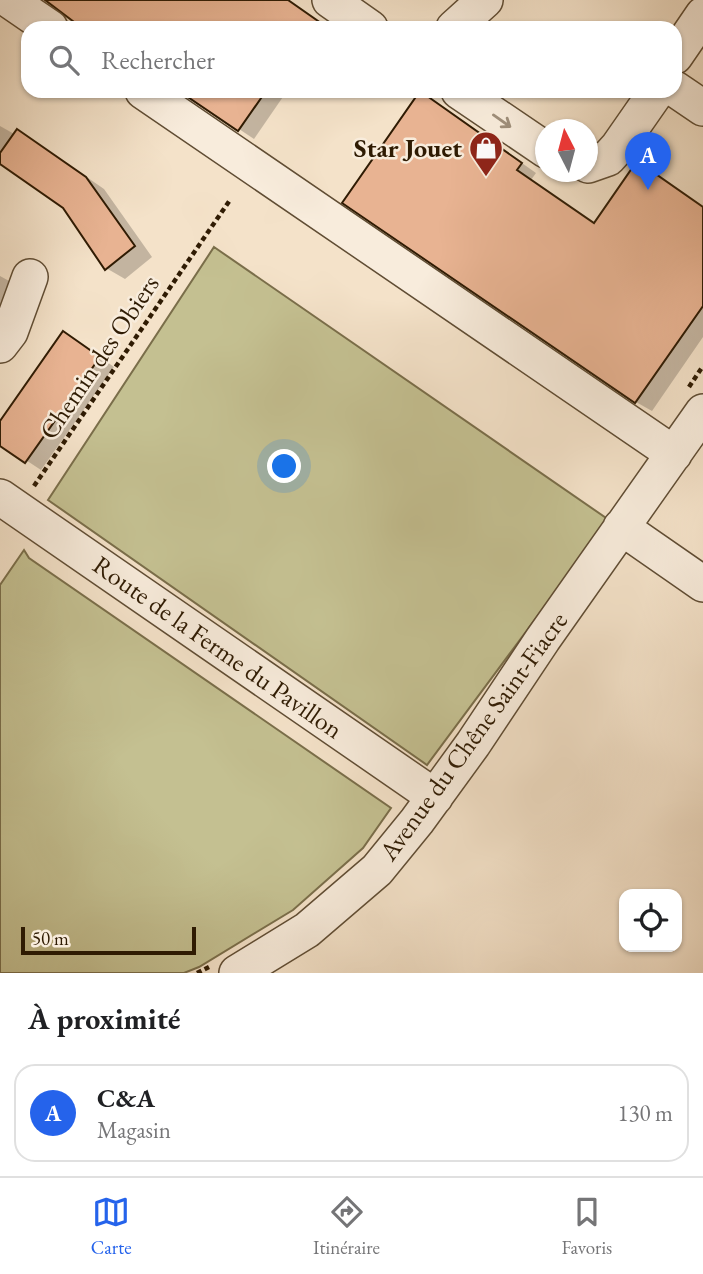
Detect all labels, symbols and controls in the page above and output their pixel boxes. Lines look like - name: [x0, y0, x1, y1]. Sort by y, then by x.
- search box: [21, 21, 682, 98]
- icon: search: [45, 41, 83, 79]
- text: Rechercher: [101, 43, 215, 77]
- one-way arrow: [492, 114, 511, 128]
- north arrow: [535, 119, 598, 182]
- shop icon: Star Jouet: [467, 129, 505, 178]
- place label: Star Jouet: [354, 131, 462, 165]
- pin: A: [625, 132, 671, 190]
- street label: Chemin des Obiers: [31, 268, 167, 446]
- your location: [267, 449, 301, 483]
- street label: Route de la Ferme du Pavillon: [86, 548, 350, 746]
- street label: Avenue du Chêne Saint-Fiacre: [371, 605, 575, 868]
- map controls: [619, 889, 682, 952]
- button: locate: [619, 889, 682, 952]
- scale bar: [21, 924, 196, 956]
- text: 50 m: [32, 926, 69, 951]
- text: À proximité: [28, 999, 180, 1038]
- text: C&A: [97, 1081, 155, 1115]
- text: A: [45, 1098, 61, 1128]
- text: 130 m: [617, 1098, 673, 1128]
- text: Magasin: [97, 1115, 171, 1145]
- tab: Carte: [91, 1193, 132, 1260]
- tab: Itinéraire: [313, 1193, 380, 1260]
- tab: Favoris: [561, 1193, 612, 1260]

